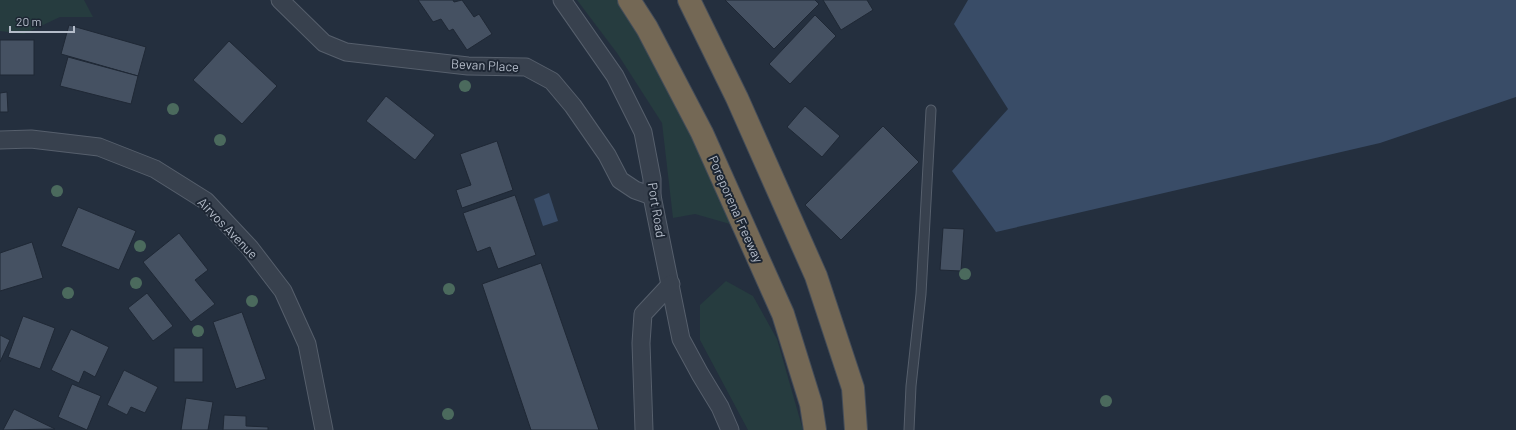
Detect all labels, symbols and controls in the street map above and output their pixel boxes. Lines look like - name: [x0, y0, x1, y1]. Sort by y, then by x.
- scale bar: [10, 8, 74, 34]
- text: 20 m: [16, 14, 42, 28]
- street label: Bevan Place: [451, 55, 520, 75]
- street label: Poreporena Freeway: [705, 153, 767, 265]
- street label: Port Road: [645, 181, 669, 239]
- street label: Airvos Avenue: [195, 194, 261, 262]

